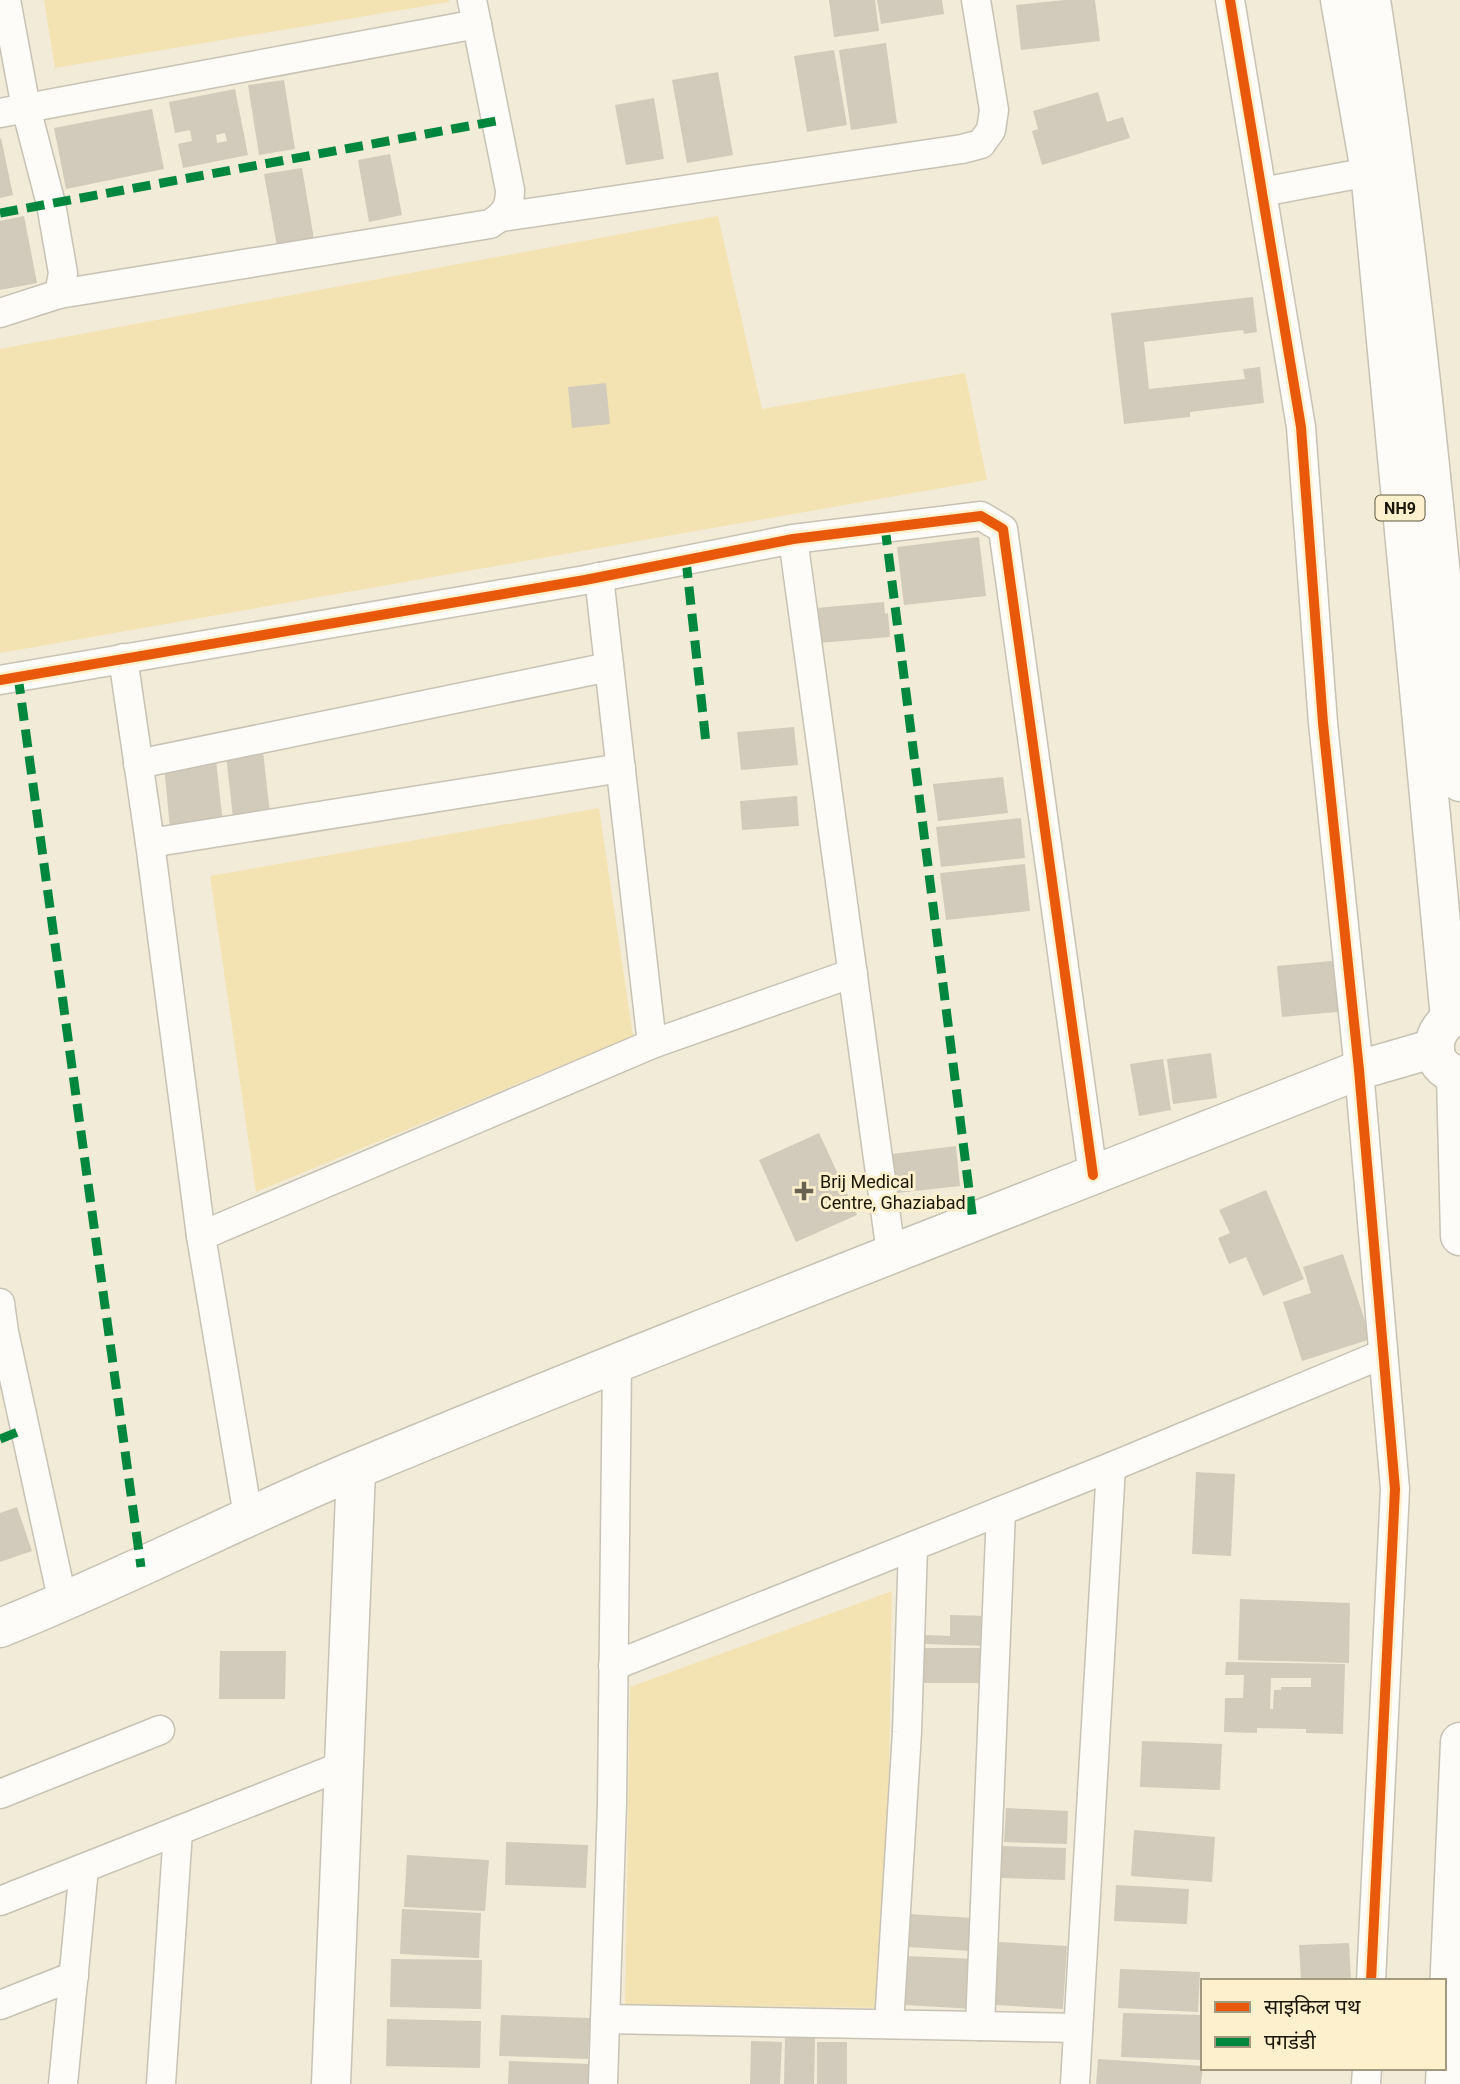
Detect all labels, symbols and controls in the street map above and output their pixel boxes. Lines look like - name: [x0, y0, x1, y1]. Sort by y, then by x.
- road number: NH9: [1376, 495, 1424, 520]
- place label: Brij Medical Centre, Ghaziabad: [820, 1171, 966, 1213]
- marker: Brij Medical Centre, Ghaziabad: [794, 1181, 814, 1201]
- legend: [1201, 1979, 1446, 2070]
- text: साइकिल पथ: [1264, 1995, 1361, 2019]
- text: पगडंडी: [1264, 2030, 1316, 2054]

